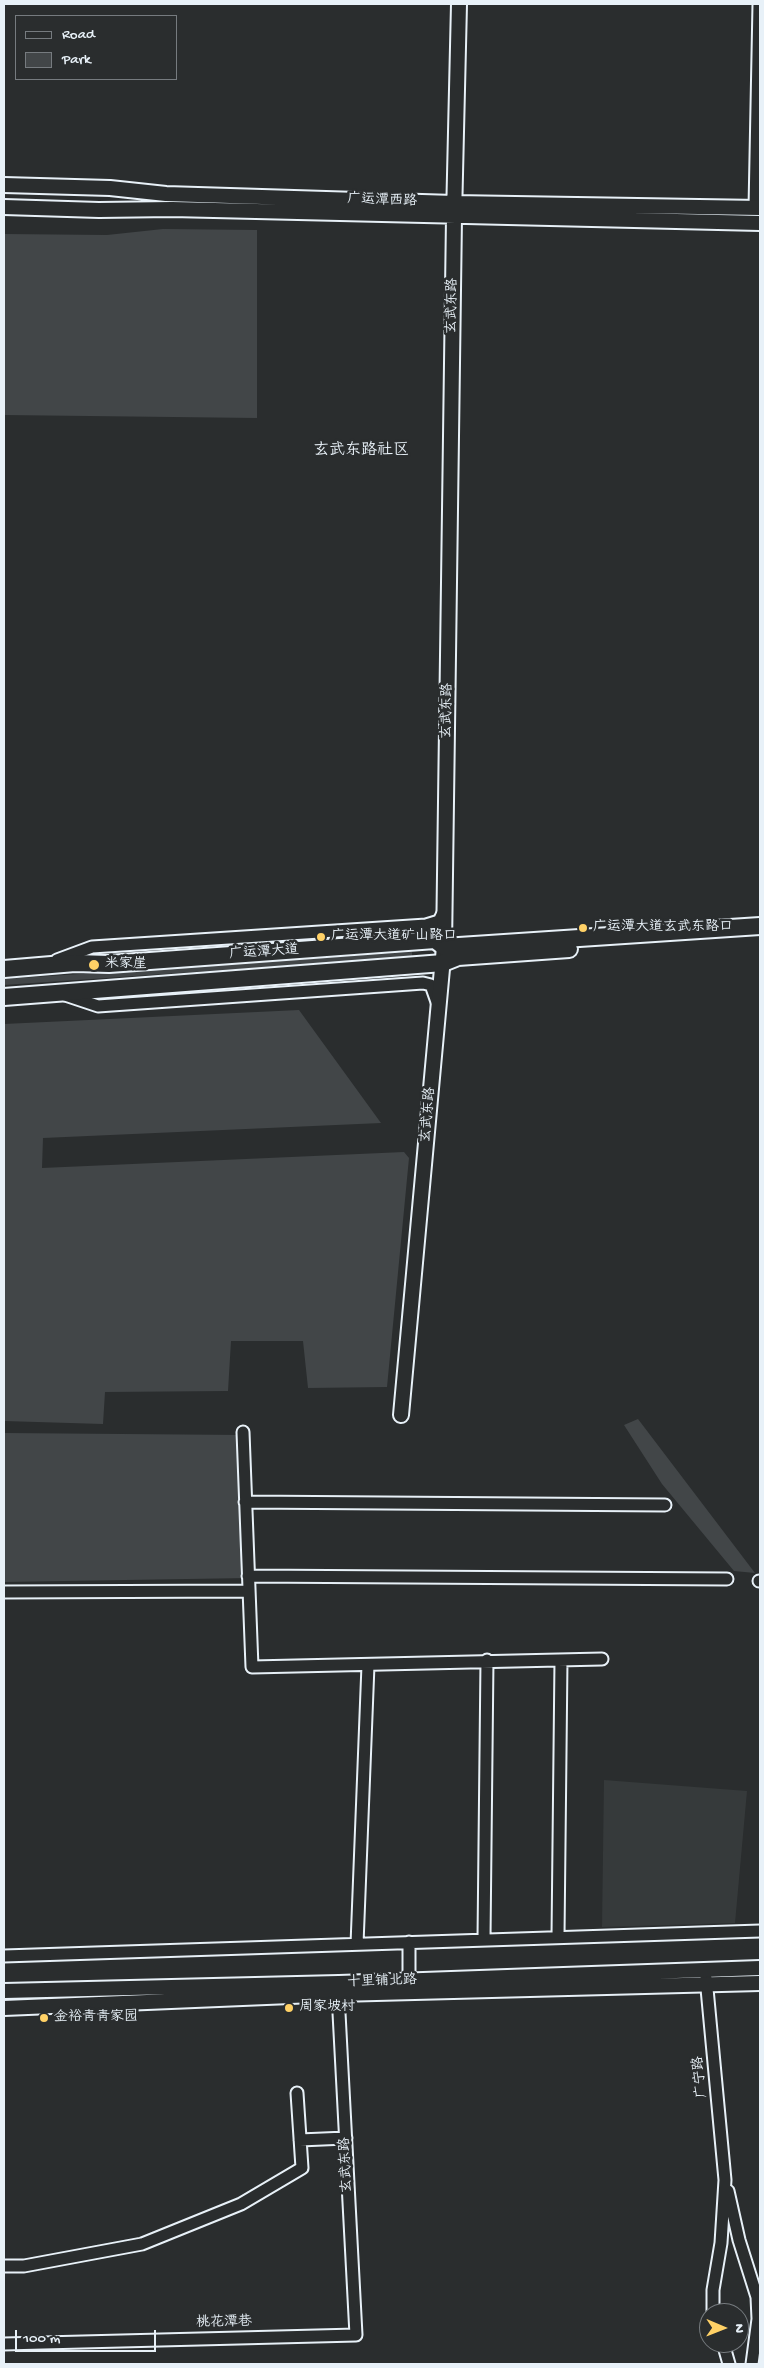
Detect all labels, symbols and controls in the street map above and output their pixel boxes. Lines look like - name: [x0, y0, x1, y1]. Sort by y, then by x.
- legend: [15, 15, 178, 80]
- text: Road: [62, 26, 95, 44]
- text: Park: [62, 51, 91, 69]
- street label: 广运潭西路: [347, 191, 417, 211]
- street label: 玄武东路: [444, 278, 462, 334]
- district label: 玄武东路社区: [313, 442, 409, 462]
- street label: 玄武东路: [439, 683, 457, 739]
- place label: 广运潭大道玄武东路口: [593, 920, 733, 936]
- marker: 广运潭大道玄武东路口: [577, 922, 589, 934]
- place label: 广运潭大道矿山路口: [331, 929, 457, 945]
- marker: 广运潭大道矿山路口: [315, 931, 327, 943]
- street label: 广运潭大道: [228, 942, 300, 964]
- place label: 米家崖: [105, 957, 147, 973]
- marker: 米家崖: [87, 958, 101, 972]
- street label: 玄武东路: [418, 1086, 440, 1144]
- street label: 十里铺北路: [347, 1972, 417, 1992]
- place label: 周家坡村: [299, 2000, 355, 2016]
- marker: 周家坡村: [283, 2002, 295, 2014]
- place label: 金裕青青家园: [54, 2010, 138, 2026]
- marker: 金裕青青家园: [38, 2012, 50, 2024]
- street label: 广宁路: [690, 2055, 712, 2099]
- street label: 玄武东路: [337, 2137, 357, 2193]
- north arrow: [699, 2303, 749, 2353]
- street label: 桃花潭巷: [196, 2314, 252, 2332]
- scale bar: [18, 2320, 159, 2352]
- text: N: [730, 2324, 747, 2333]
- text: 100 m: [23, 2330, 60, 2348]

